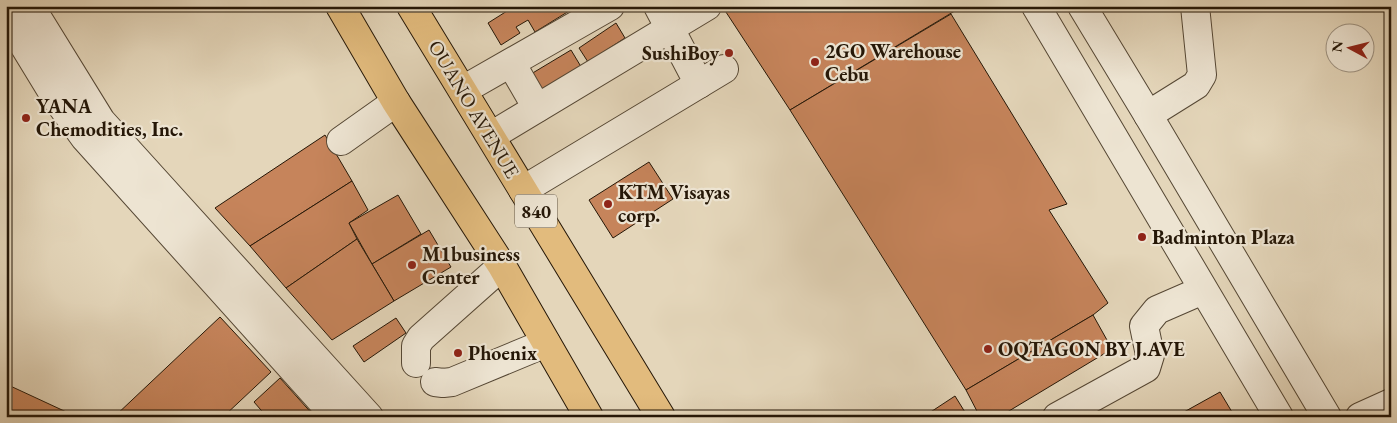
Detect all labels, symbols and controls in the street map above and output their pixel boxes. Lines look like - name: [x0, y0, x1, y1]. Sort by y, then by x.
- north arrow: [1324, 22, 1374, 72]
- street label: OUANO AVENUE: [423, 35, 525, 183]
- place label: 2GO Warehouse Cebu: [825, 38, 961, 87]
- text: N: [1327, 39, 1347, 53]
- place label: SushiBoy: [642, 40, 719, 66]
- marker: SushiBoy: [723, 47, 735, 59]
- marker: 2GO Warehouse Cebu: [809, 56, 821, 68]
- place label: YANA Chemodities, Inc.: [36, 93, 183, 142]
- marker: YANA Chemodities, Inc.: [20, 112, 32, 124]
- place label: KTM Visayas corp.: [618, 179, 730, 228]
- road number: 840: [515, 195, 557, 228]
- marker: KTM Visayas corp.: [602, 198, 614, 210]
- place label: Badminton Plaza: [1152, 224, 1295, 250]
- marker: Badminton Plaza: [1136, 231, 1148, 243]
- place label: M1business Center: [422, 241, 520, 290]
- marker: M1business Center: [406, 259, 418, 271]
- place label: OQTAGON BY J.AVE: [998, 336, 1185, 362]
- place label: Phoenix: [468, 340, 537, 366]
- marker: OQTAGON BY J.AVE: [982, 343, 994, 355]
- marker: Phoenix: [452, 347, 464, 359]

